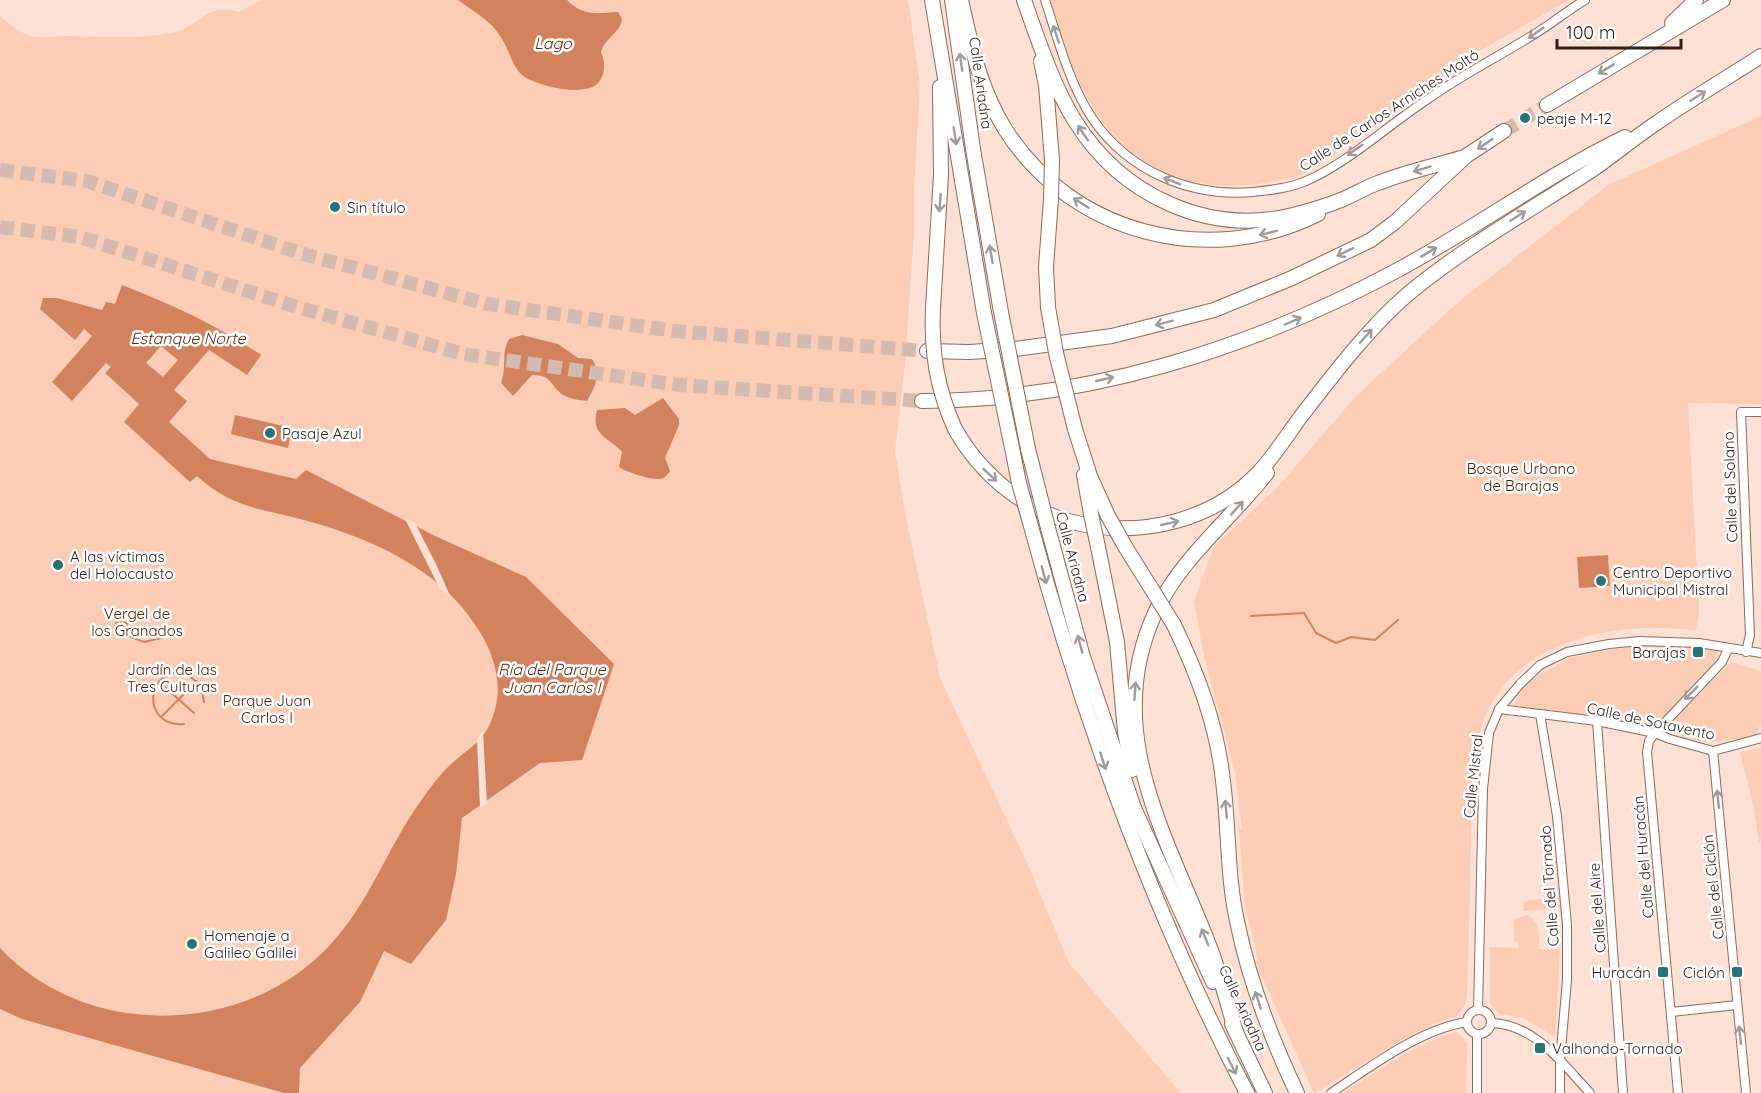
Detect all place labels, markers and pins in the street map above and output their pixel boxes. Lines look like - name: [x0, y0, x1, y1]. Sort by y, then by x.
- place label: peaje M-12: [1537, 109, 1612, 128]
- marker: peaje M-12: [1518, 111, 1532, 125]
- place label: Sin título: [347, 198, 406, 217]
- marker: Sin título: [328, 200, 342, 214]
- place label: Pasaje Azul: [282, 424, 362, 443]
- marker: Pasaje Azul: [263, 426, 277, 440]
- place label: A las víctimas del Holocausto: [70, 547, 174, 583]
- marker: A las víctimas del Holocausto: [51, 558, 65, 572]
- place label: Centro Deportivo Municipal Mistral: [1613, 563, 1732, 599]
- marker: Centro Deportivo Municipal Mistral: [1594, 574, 1608, 588]
- place label: Barajas: [1632, 643, 1686, 662]
- marker: Barajas: [1691, 645, 1705, 659]
- place label: Homenaje a Galileo Galilei: [204, 926, 297, 962]
- marker: Homenaje a Galileo Galilei: [185, 937, 199, 951]
- place label: Huracán: [1591, 963, 1651, 982]
- place label: Ciclón: [1683, 963, 1725, 982]
- marker: Huracán: [1656, 965, 1670, 979]
- marker: Ciclón: [1730, 965, 1744, 979]
- place label: Valhondo-Tornado: [1552, 1039, 1683, 1058]
- marker: Valhondo-Tornado: [1533, 1041, 1547, 1055]

